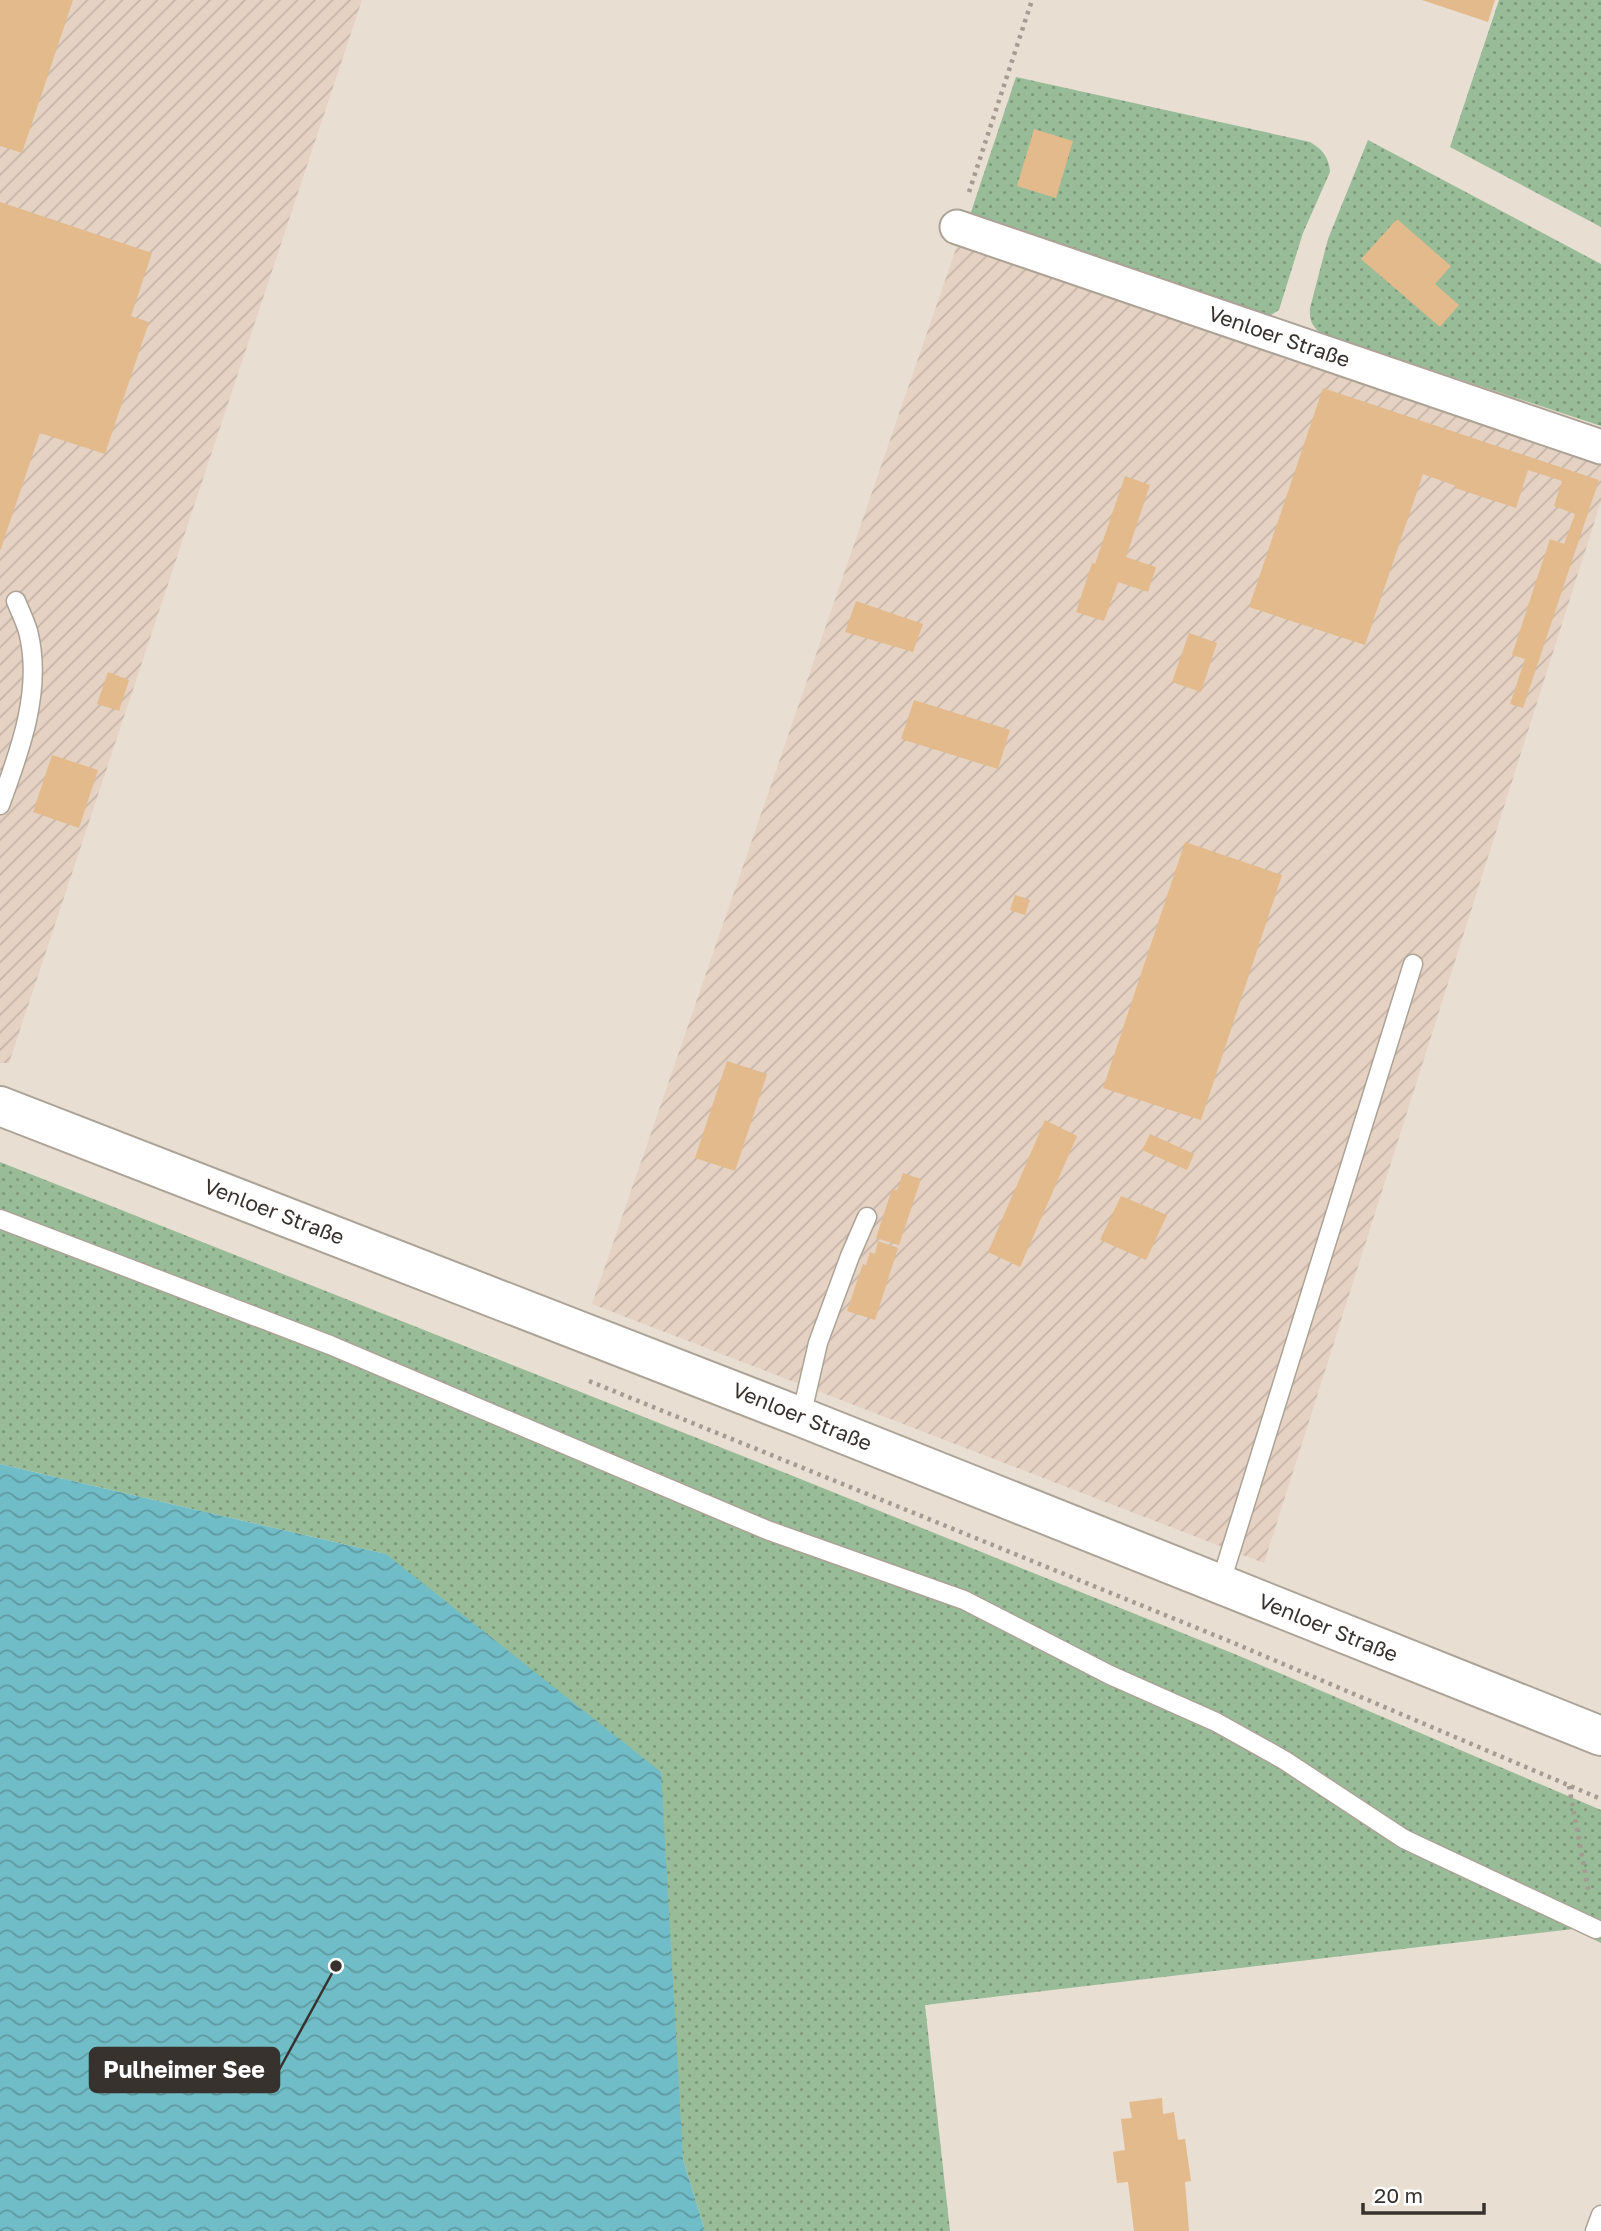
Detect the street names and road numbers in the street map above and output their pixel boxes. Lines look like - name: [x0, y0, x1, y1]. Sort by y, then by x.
- street label: Venloer Straße: [1205, 300, 1354, 372]
- street label: Venloer Straße: [200, 1172, 348, 1250]
- street label: Venloer Straße: [729, 1376, 876, 1456]
- street label: Venloer Straße: [1255, 1587, 1402, 1667]

